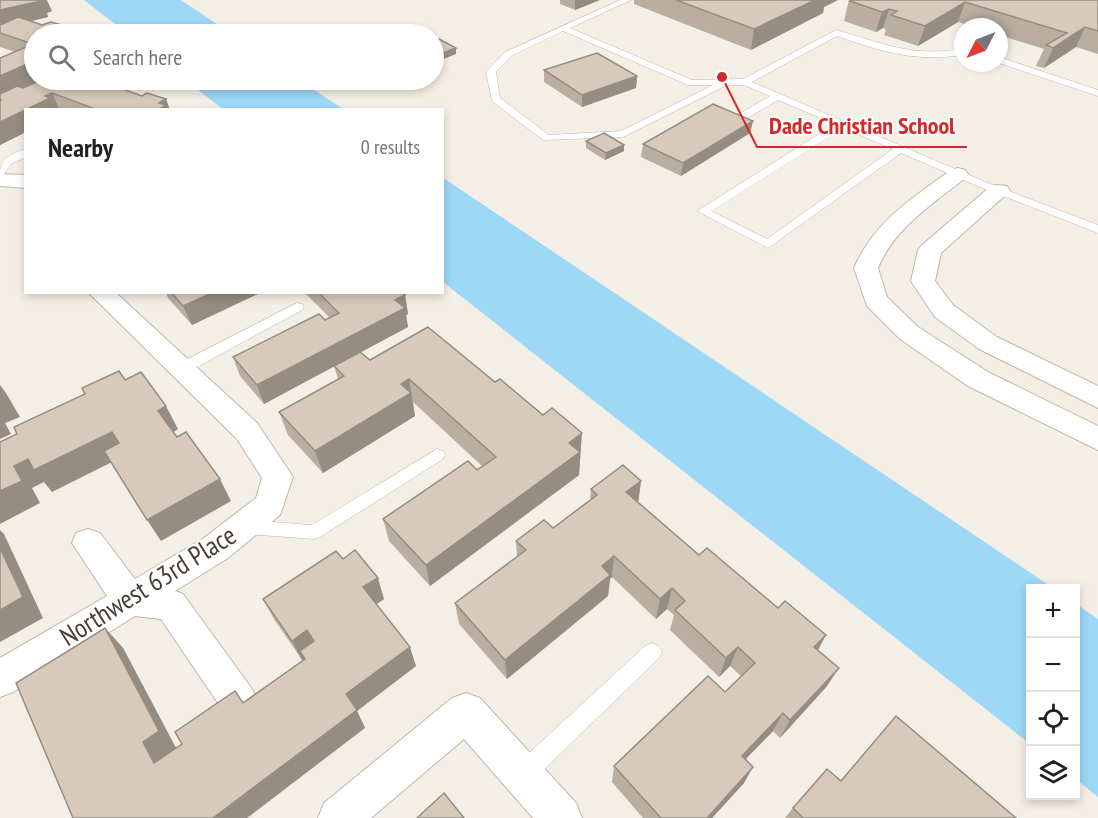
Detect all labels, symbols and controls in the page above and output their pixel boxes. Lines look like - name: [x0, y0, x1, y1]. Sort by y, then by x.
- north arrow: [954, 18, 1008, 72]
- search box: [24, 24, 444, 90]
- icon: search: [45, 41, 78, 74]
- text: Search here: [93, 43, 182, 71]
- callout: Dade Christian School: [757, 105, 967, 147]
- text: Dade Christian School: [769, 110, 955, 141]
- text: Nearby: [48, 131, 113, 164]
- text: 0 results: [361, 134, 420, 160]
- street label: Northwest 63rd Place: [53, 517, 242, 653]
- map controls: [1026, 584, 1080, 800]
- button: +: [1026, 584, 1080, 638]
- button: −: [1026, 638, 1080, 692]
- button: locate: [1026, 692, 1080, 746]
- button: layers: [1026, 746, 1080, 800]

